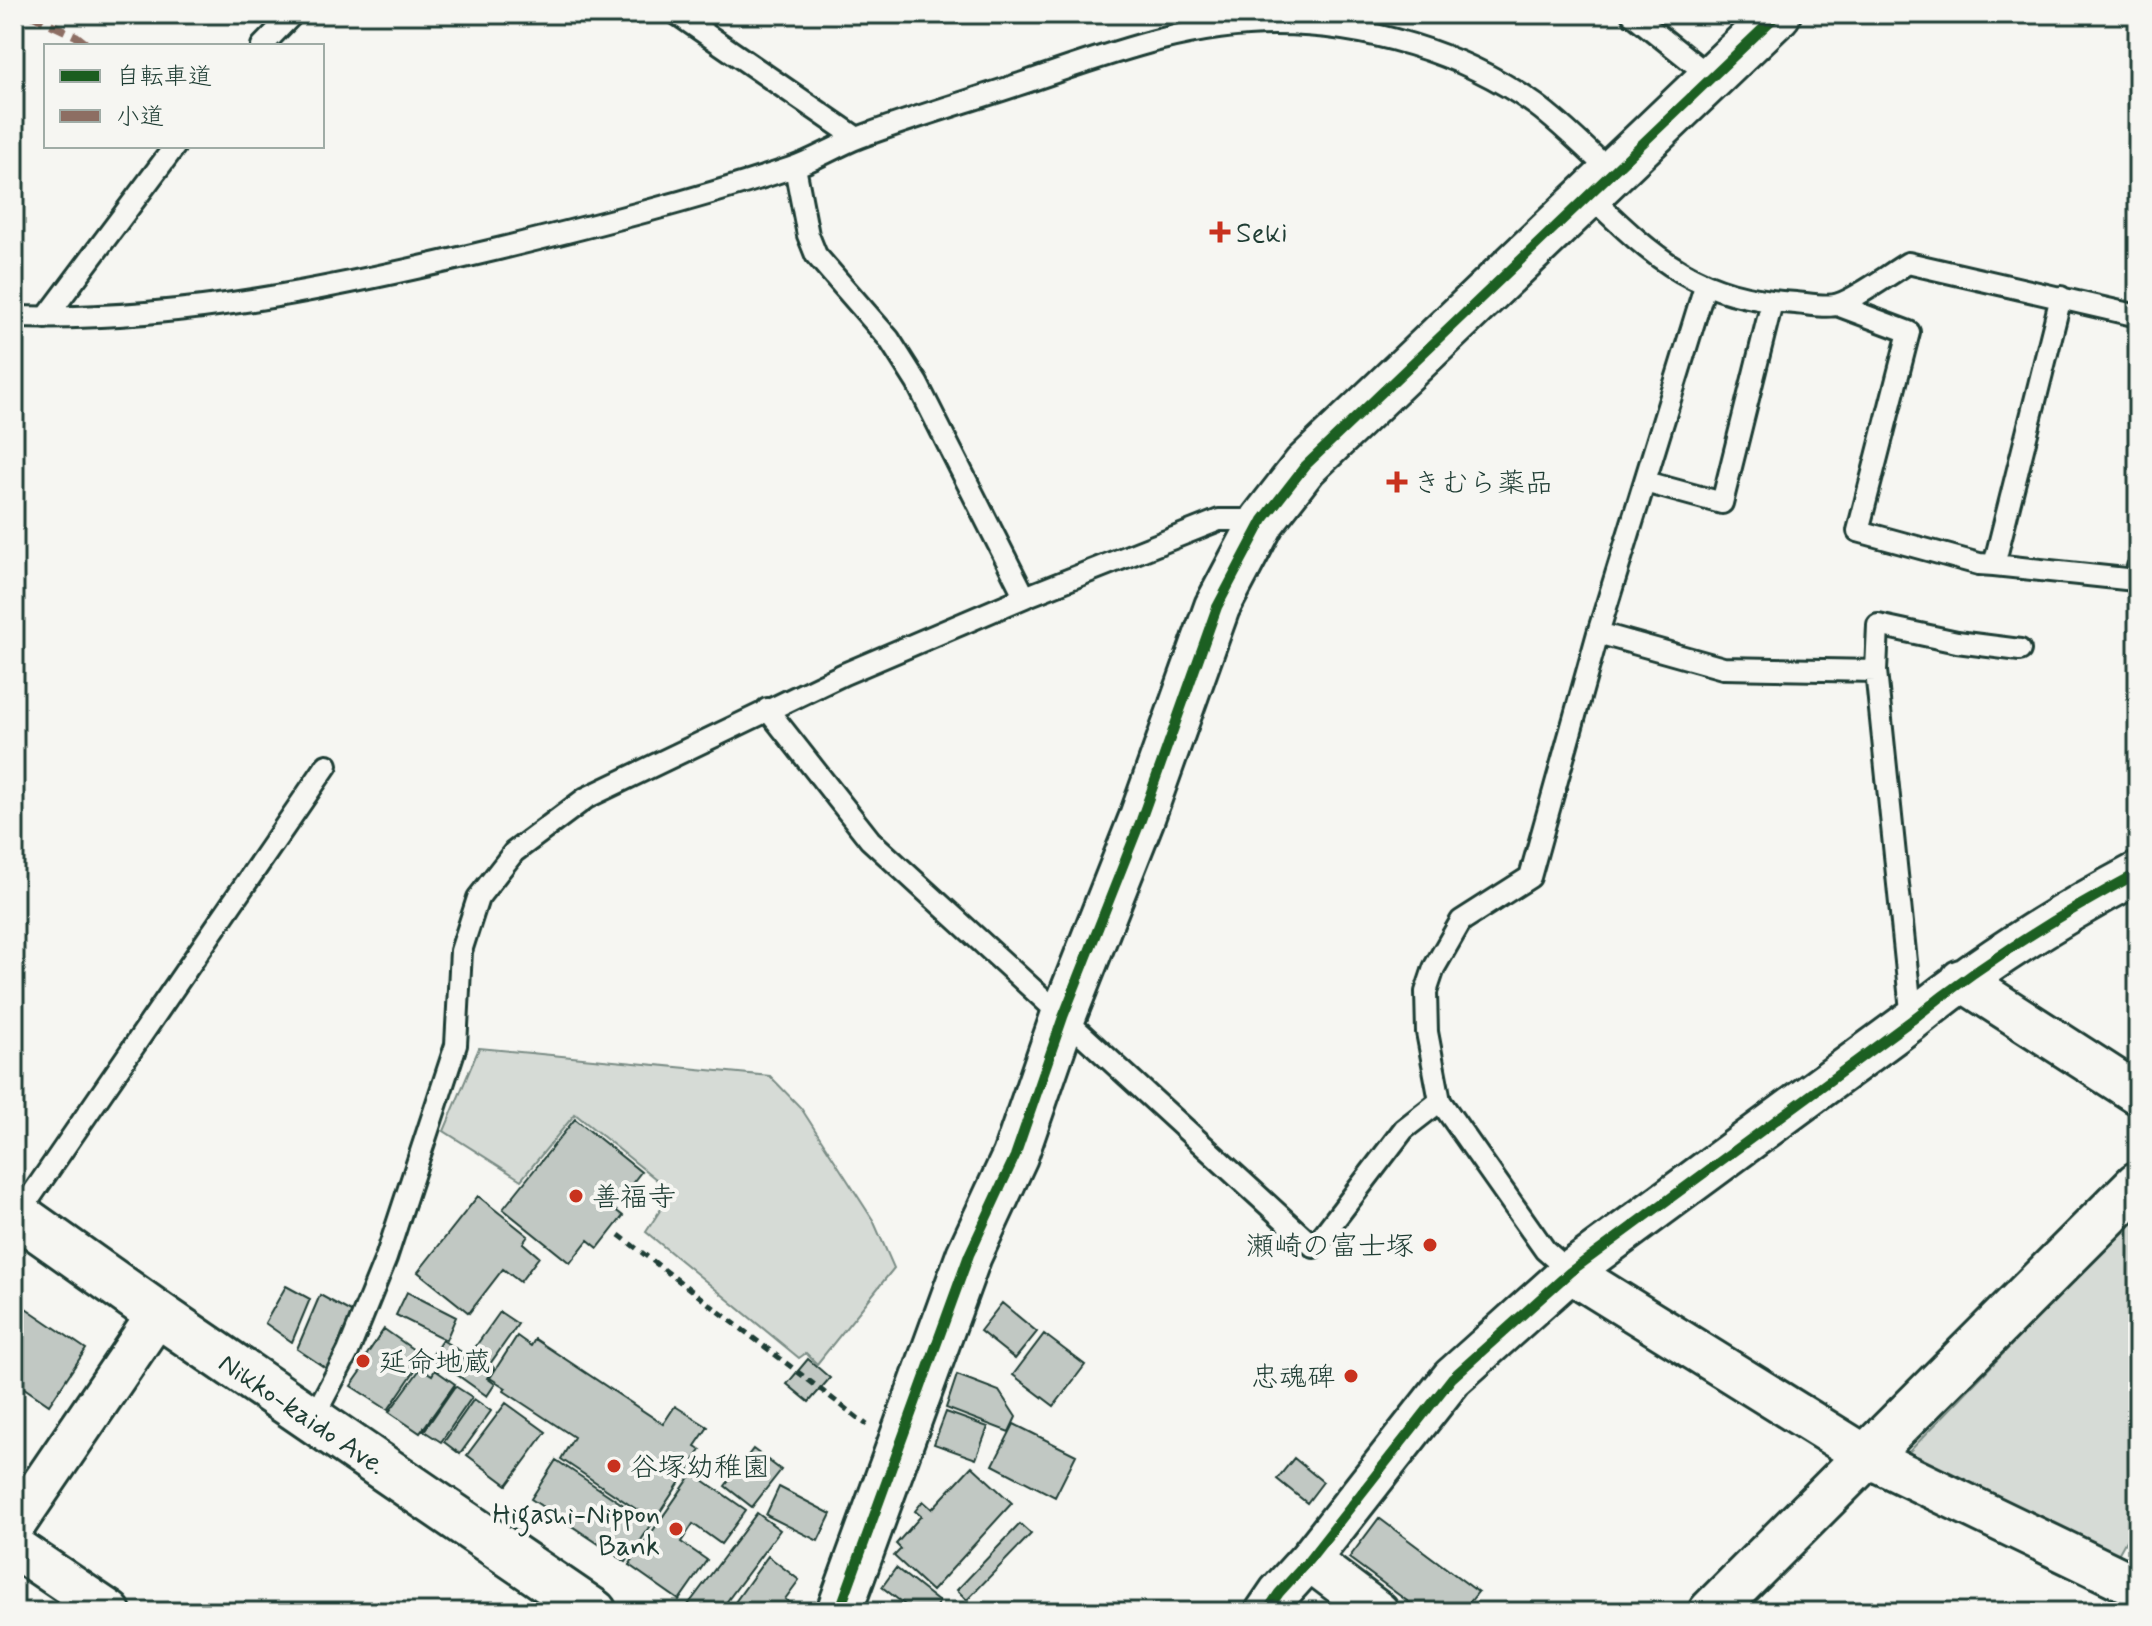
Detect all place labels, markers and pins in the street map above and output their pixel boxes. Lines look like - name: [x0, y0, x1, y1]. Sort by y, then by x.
- place label: Seki: [1236, 216, 1288, 253]
- marker: Seki: [1211, 223, 1229, 241]
- place label: きむら薬品: [1413, 466, 1553, 503]
- marker: きむら薬品: [1388, 473, 1406, 491]
- place label: 善福寺: [592, 1180, 676, 1217]
- marker: 善福寺: [567, 1187, 585, 1205]
- place label: 瀬崎の富士塚: [1246, 1229, 1414, 1266]
- marker: 瀬崎の富士塚: [1421, 1236, 1439, 1254]
- place label: 延命地蔵: [379, 1345, 491, 1382]
- marker: 延命地蔵: [354, 1352, 372, 1370]
- place label: 忠魂碑: [1251, 1360, 1335, 1397]
- marker: 忠魂碑: [1342, 1367, 1360, 1385]
- place label: 谷塚幼稚園: [630, 1450, 770, 1487]
- marker: 谷塚幼稚園: [605, 1457, 623, 1475]
- place label: Higashi-Nippon Bank: [493, 1497, 660, 1566]
- marker: Higashi-Nippon Bank: [667, 1520, 685, 1538]

